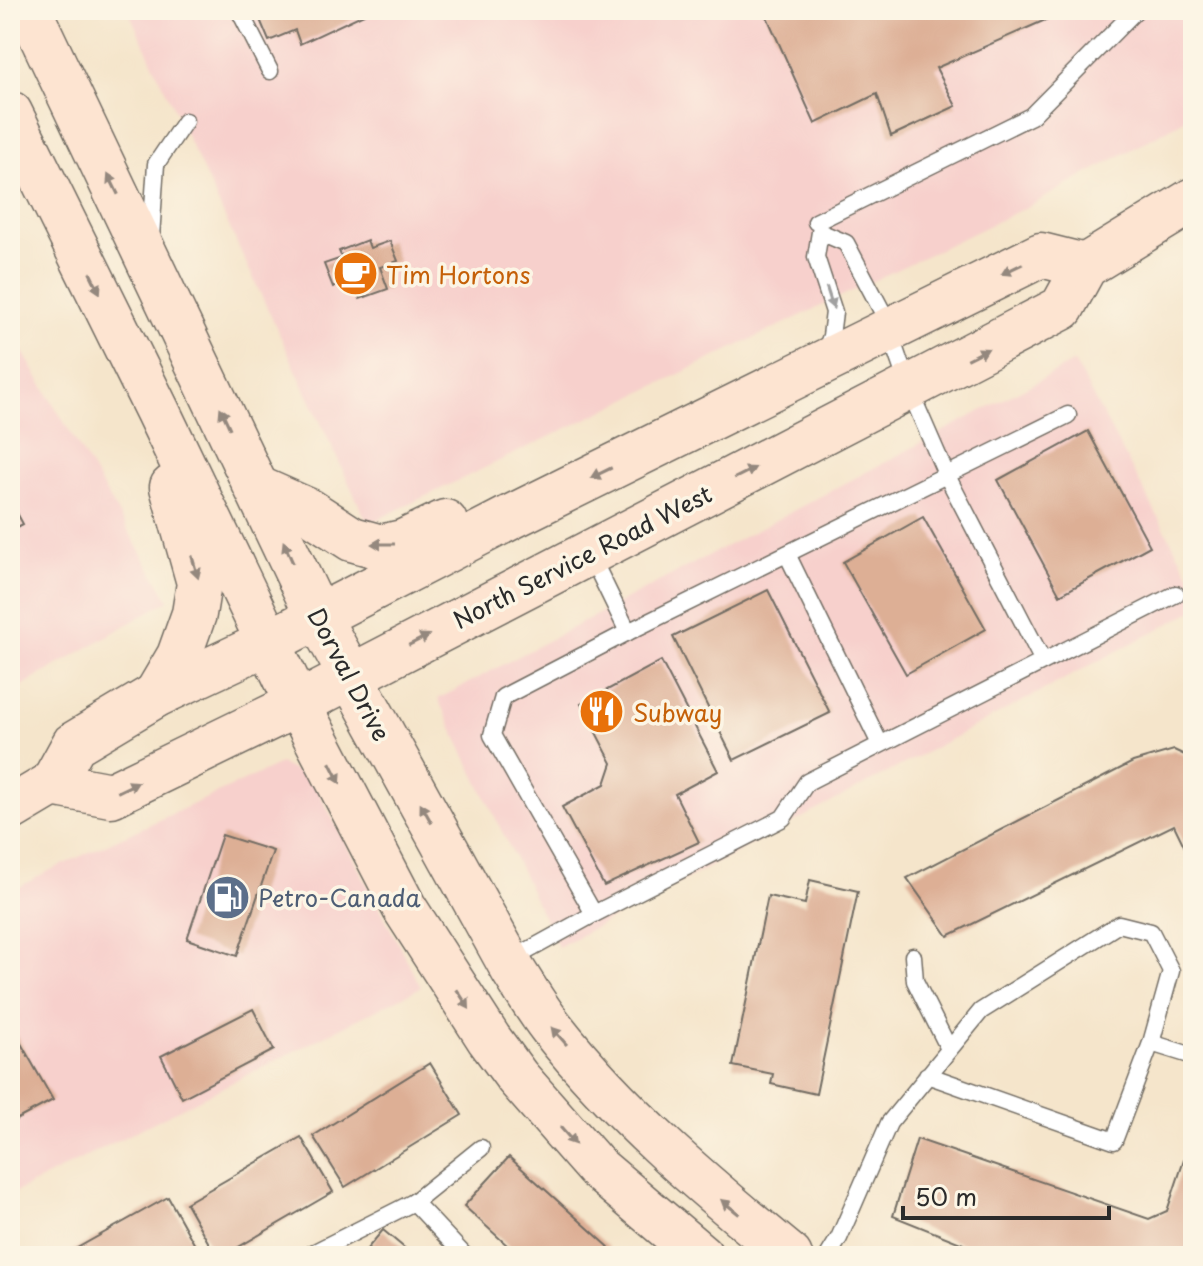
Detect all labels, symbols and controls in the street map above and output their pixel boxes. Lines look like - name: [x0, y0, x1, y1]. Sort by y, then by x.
- one-way arrow: [106, 172, 120, 195]
- cafe icon: Tim Hortons: [331, 250, 379, 298]
- place label: Tim Hortons: [386, 256, 531, 292]
- one-way arrow: [1000, 262, 1023, 276]
- one-way arrow: [88, 272, 101, 295]
- one-way arrow: [824, 287, 836, 311]
- one-way arrow: [967, 347, 989, 361]
- one-way arrow: [219, 407, 232, 430]
- one-way arrow: [589, 466, 612, 480]
- one-way arrow: [733, 466, 756, 479]
- street label: North Service Road West: [446, 475, 718, 637]
- one-way arrow: [369, 538, 395, 550]
- one-way arrow: [281, 540, 295, 564]
- one-way arrow: [189, 555, 202, 579]
- street label: Dorval Drive: [300, 601, 400, 747]
- one-way arrow: [407, 633, 430, 647]
- restaurant icon: Subway: [578, 688, 626, 736]
- place label: Subway: [633, 694, 722, 730]
- one-way arrow: [328, 761, 342, 784]
- one-way arrow: [116, 780, 139, 794]
- one-way arrow: [419, 802, 433, 824]
- fuel station icon: Petro-Canada: [203, 873, 251, 921]
- place label: Petro-Canada: [258, 879, 420, 915]
- one-way arrow: [455, 988, 469, 1010]
- one-way arrow: [550, 1026, 568, 1046]
- one-way arrow: [559, 1127, 577, 1146]
- scale bar: [903, 1170, 1109, 1220]
- text: 50 m: [915, 1178, 977, 1214]
- one-way arrow: [720, 1199, 740, 1215]

